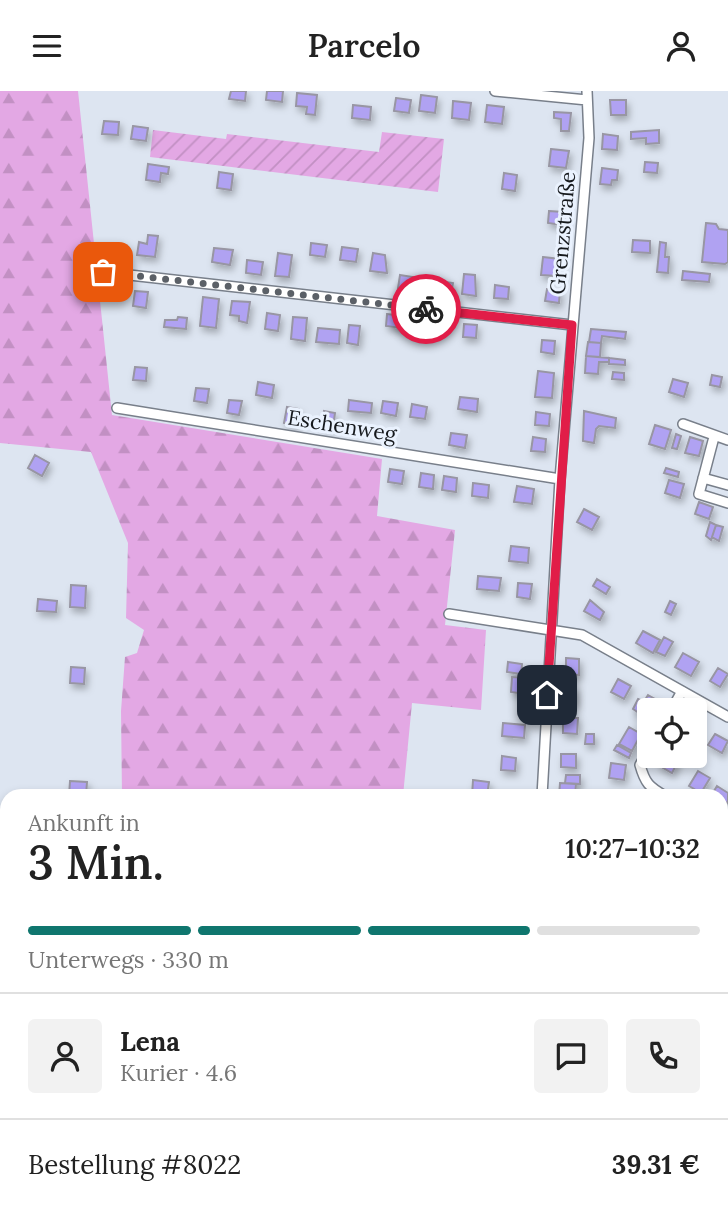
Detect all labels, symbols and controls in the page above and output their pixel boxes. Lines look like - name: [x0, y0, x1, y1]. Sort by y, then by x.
- text: Parcelo: [308, 25, 420, 66]
- icon: menu: [28, 27, 66, 65]
- icon: person: [662, 27, 700, 65]
- street label: Grenzstraße: [544, 170, 581, 295]
- pin: [73, 242, 133, 302]
- icon: bag: [84, 253, 122, 291]
- courier: [391, 274, 461, 344]
- icon: bike: [407, 290, 445, 328]
- street label: Eschenweg: [286, 404, 399, 447]
- pin: [517, 665, 577, 725]
- icon: home: [528, 676, 566, 714]
- map controls: [637, 698, 707, 768]
- button: locate: [637, 698, 707, 768]
- text: Ankunft in: [28, 808, 140, 837]
- text: 10:27–10:32: [565, 832, 700, 865]
- text: 3 Min.: [28, 833, 164, 892]
- text: Unterwegs · 330 m: [28, 945, 229, 974]
- button: person: [28, 1019, 102, 1093]
- button: chat: [534, 1019, 608, 1093]
- button: phone: [626, 1019, 700, 1093]
- text: Lena: [120, 1025, 180, 1058]
- text: Kurier · 4.6: [120, 1058, 237, 1087]
- text: Bestellung #8022: [28, 1148, 241, 1181]
- text: 39.31 €: [612, 1148, 700, 1181]

